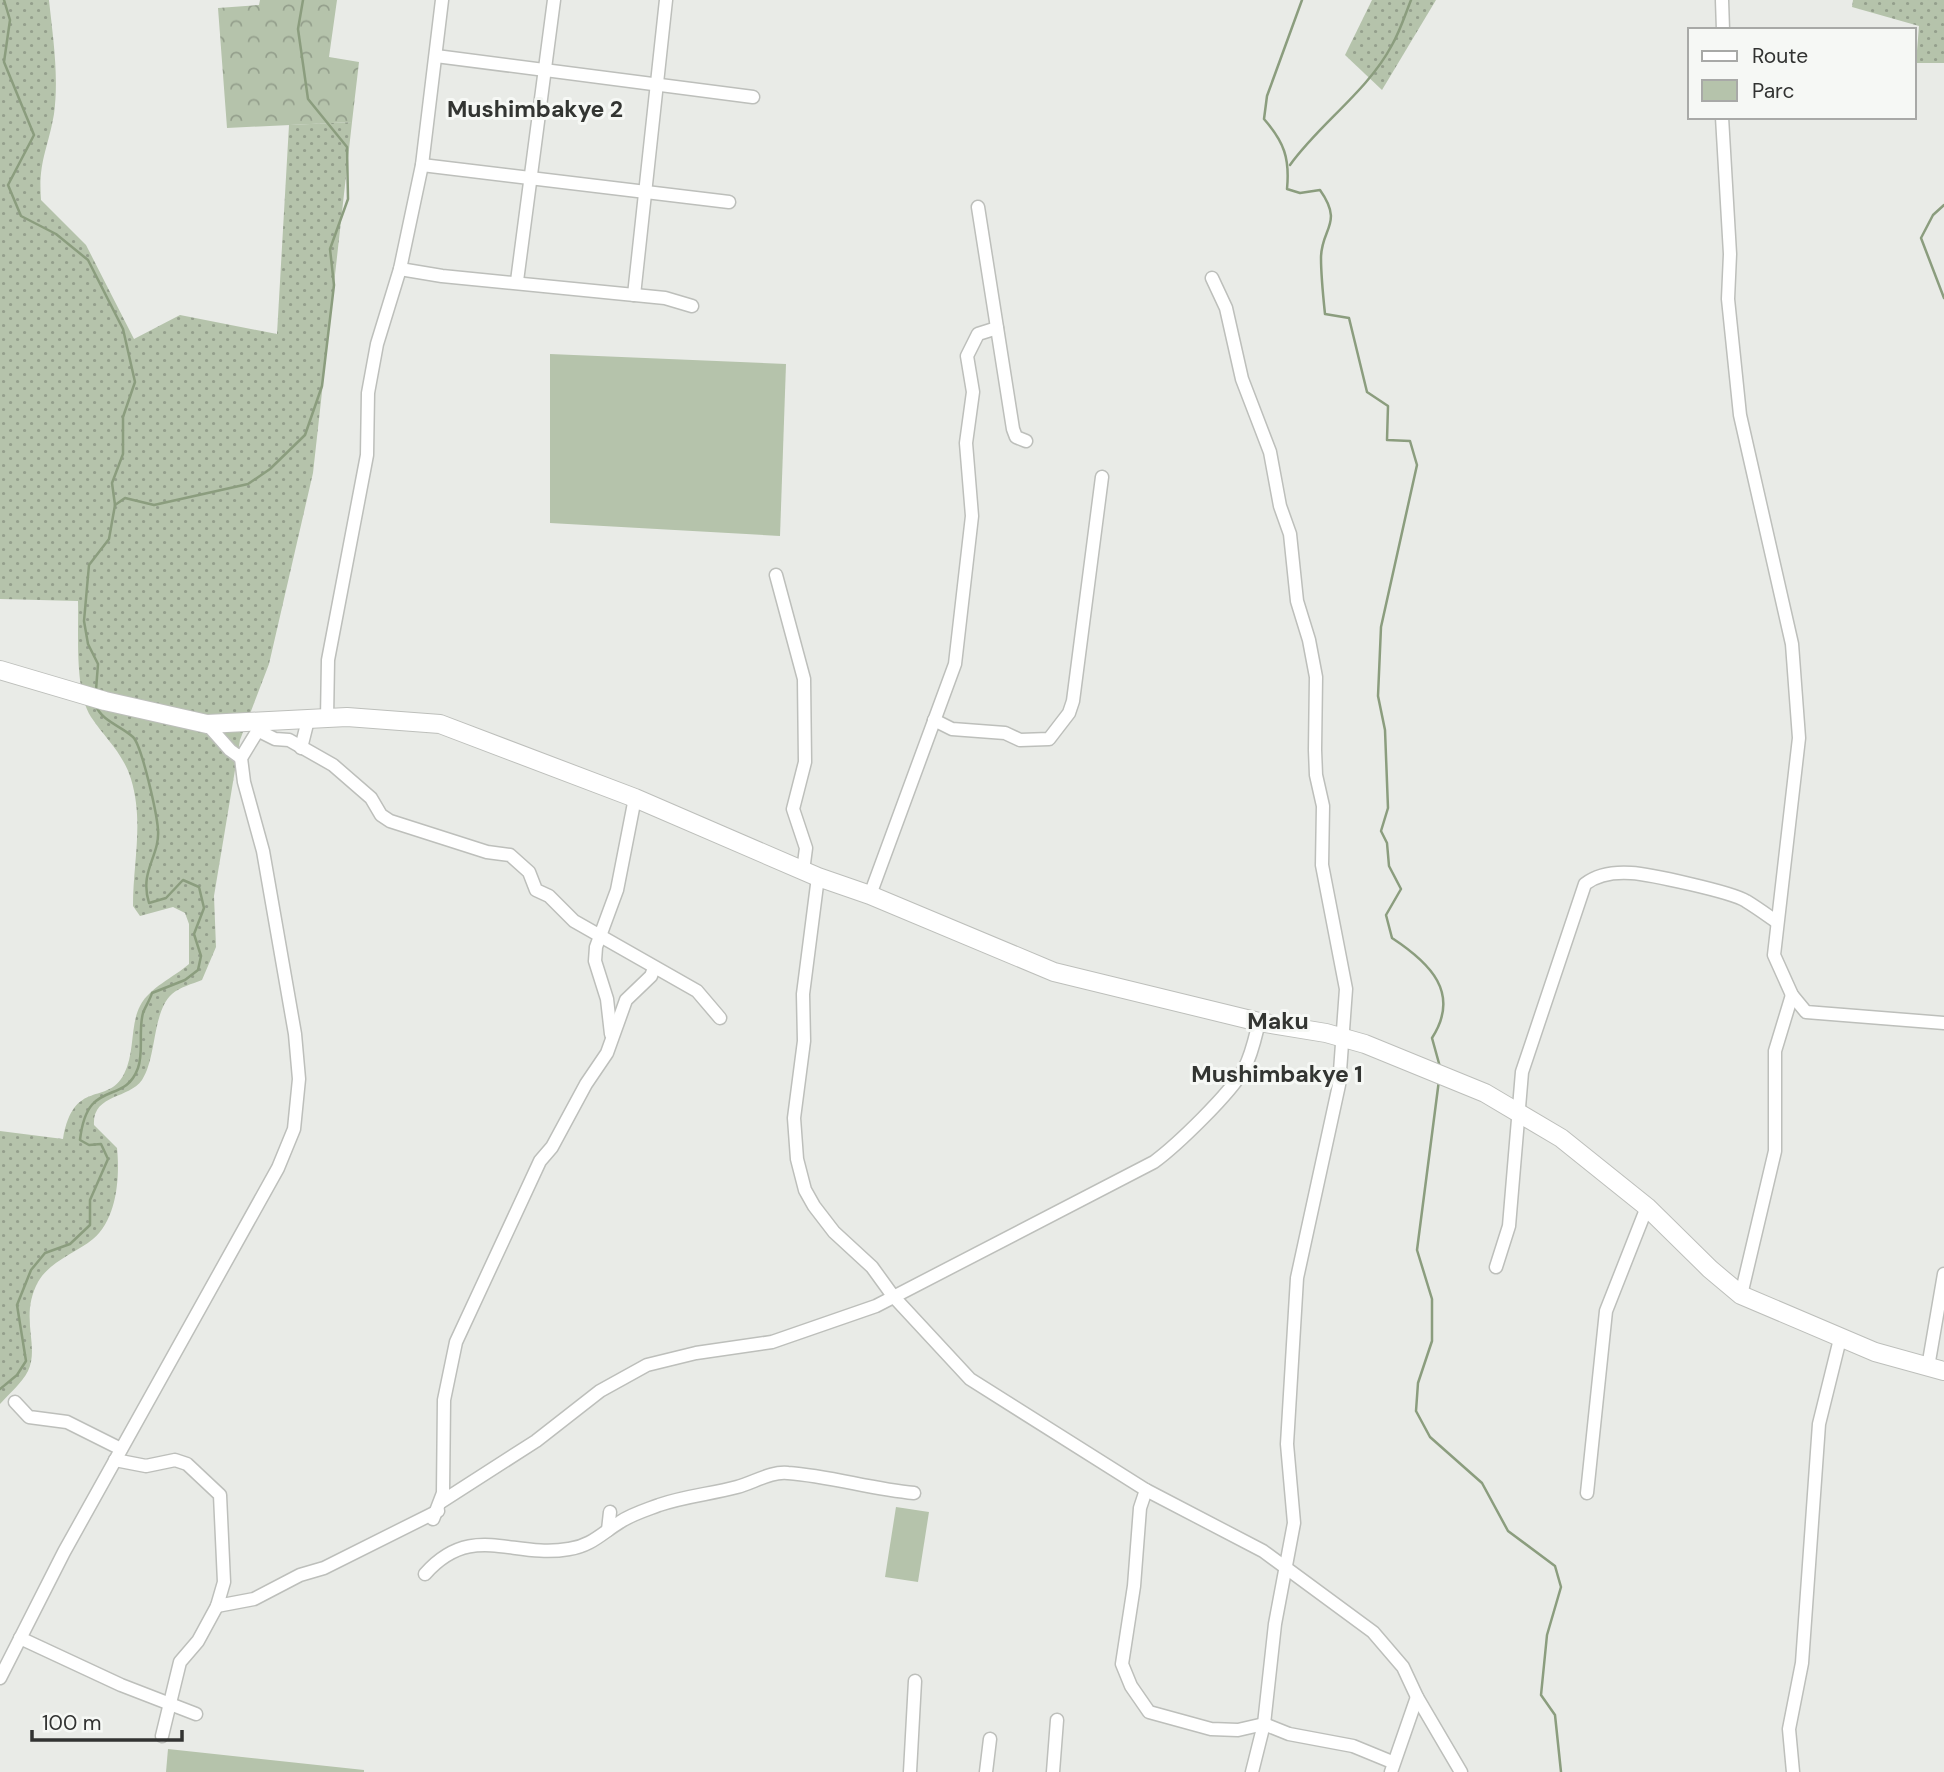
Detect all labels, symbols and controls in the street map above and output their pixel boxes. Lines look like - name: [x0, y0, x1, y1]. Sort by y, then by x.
- legend: [1688, 28, 1916, 119]
- text: Route: [1752, 42, 1808, 70]
- text: Parc: [1752, 77, 1795, 105]
- district label: Mushimbakye 2: [447, 94, 623, 124]
- district label: Maku: [1247, 1006, 1309, 1036]
- district label: Mushimbakye 1: [1191, 1059, 1363, 1089]
- scale bar: [32, 1698, 182, 1742]
- text: 100 m: [42, 1709, 102, 1737]

